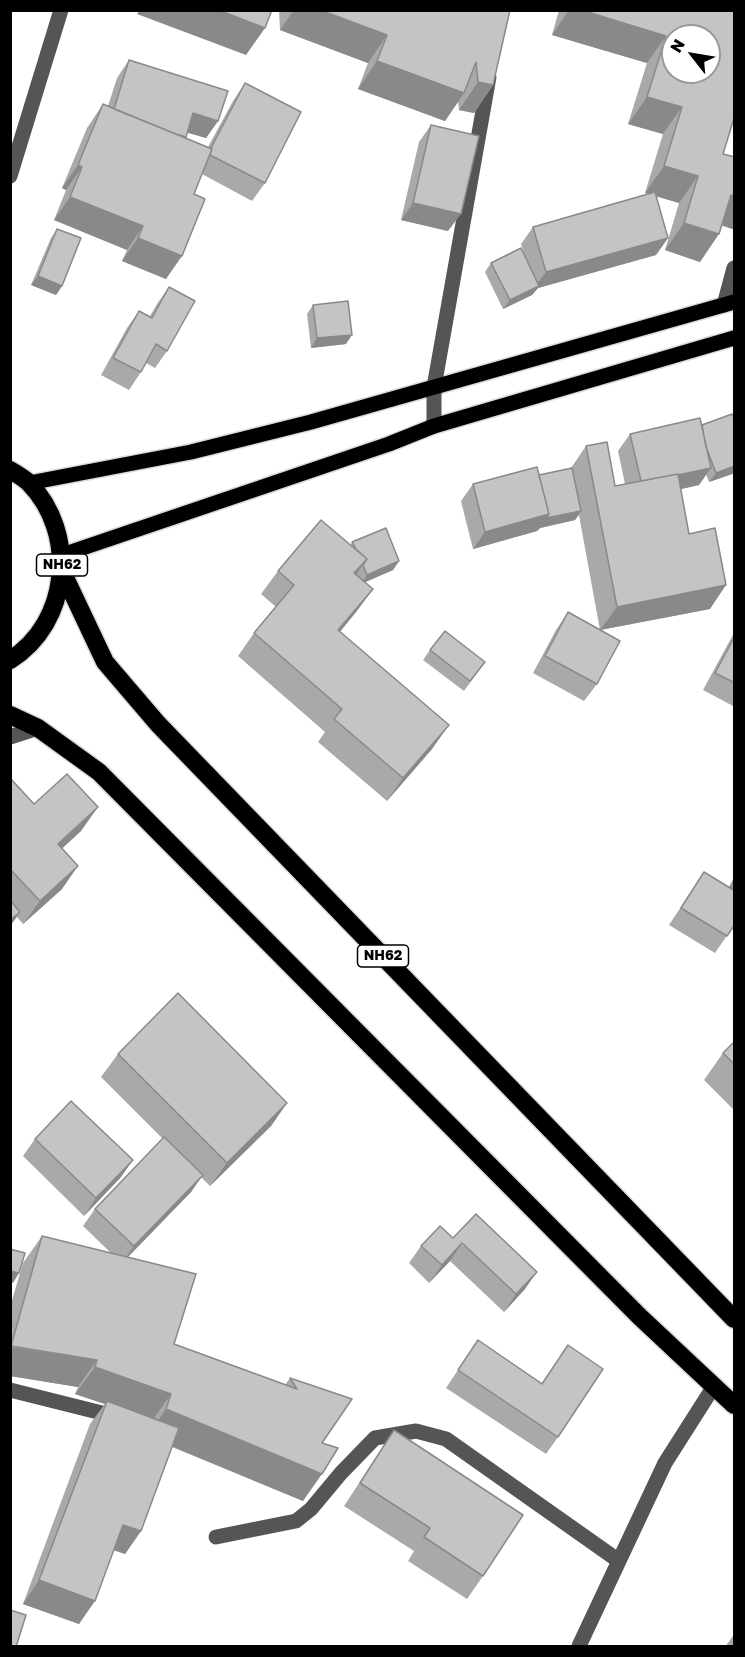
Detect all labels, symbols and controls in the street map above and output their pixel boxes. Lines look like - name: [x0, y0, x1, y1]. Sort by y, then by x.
- north arrow: [661, 24, 721, 84]
- text: N: [666, 35, 689, 56]
- road number: NH62: [36, 554, 88, 576]
- road number: NH62: [358, 945, 409, 967]

